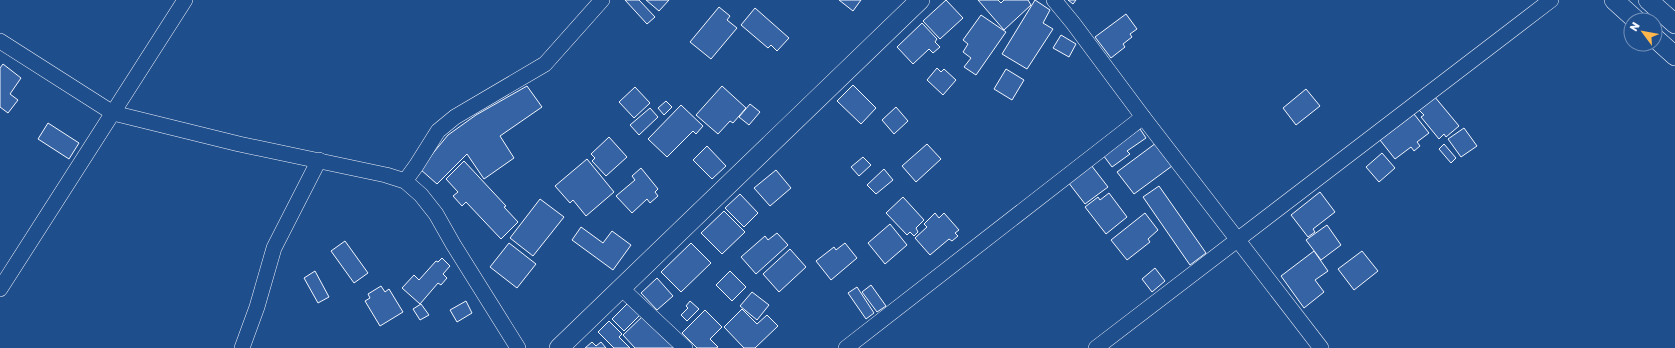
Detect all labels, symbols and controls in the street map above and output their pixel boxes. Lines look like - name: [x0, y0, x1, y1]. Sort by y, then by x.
- north arrow: [1623, 12, 1663, 52]
- text: N: [1626, 19, 1642, 33]

